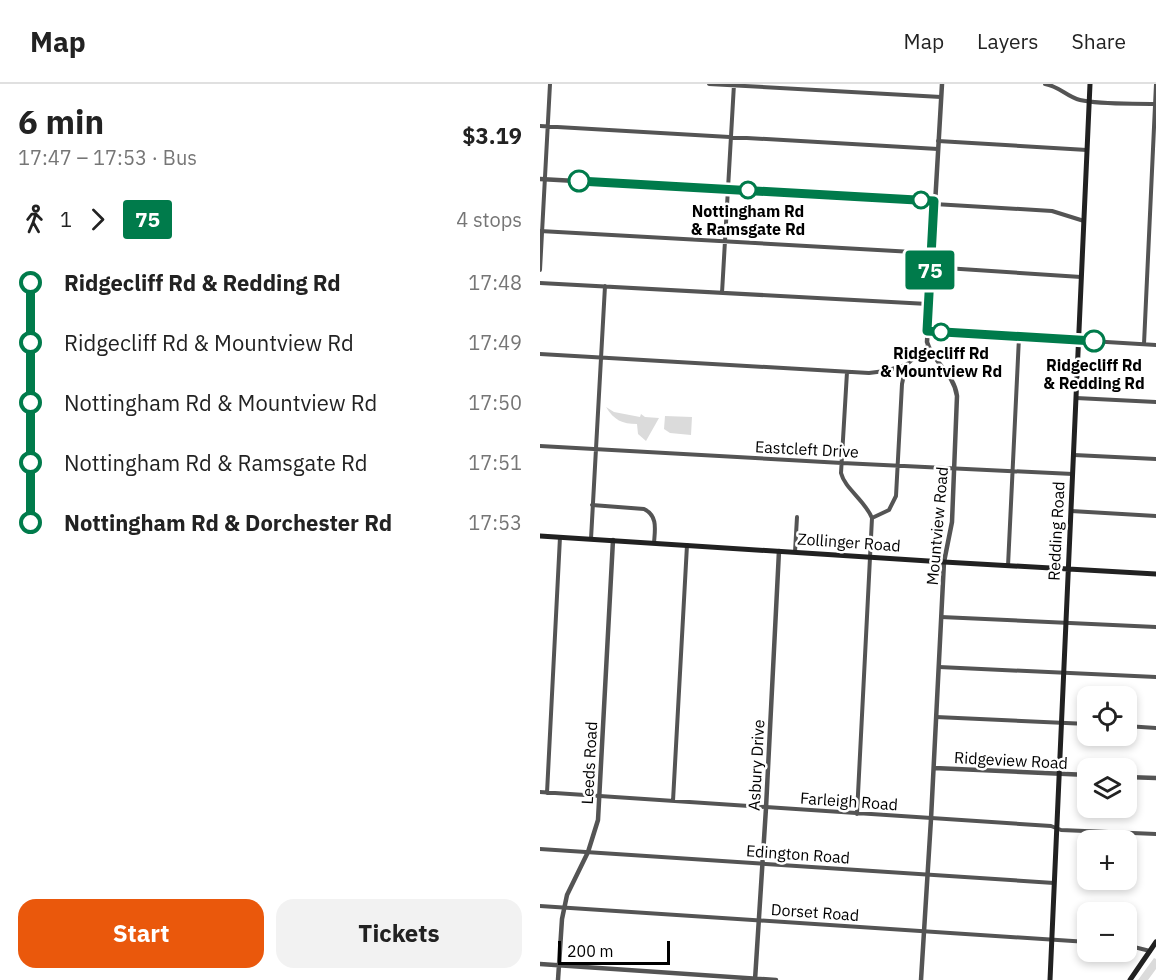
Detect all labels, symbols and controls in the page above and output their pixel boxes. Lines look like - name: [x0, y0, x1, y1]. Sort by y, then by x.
- text: Map: [30, 23, 86, 60]
- text: Map: [904, 27, 944, 55]
- text: Layers: [977, 27, 1039, 55]
- text: Share: [1072, 27, 1126, 55]
- text: 6 min: [18, 100, 104, 143]
- text: $3.19: [462, 121, 522, 150]
- text: 17:47 – 17:53 · Bus: [18, 144, 197, 171]
- unlabelled marker: [568, 170, 590, 192]
- marker: Nottingham Rd & Ramsgate Rd: [739, 181, 757, 199]
- unlabelled marker: [912, 191, 930, 209]
- place label: Nottingham Rd & Ramsgate Rd: [691, 201, 805, 239]
- icon: walk: [18, 203, 51, 236]
- icon: forward: [81, 203, 114, 236]
- text: 75: [135, 205, 160, 233]
- text: 1: [60, 206, 72, 233]
- text: 4 stops: [456, 206, 522, 233]
- line badge: 75: [903, 250, 957, 290]
- text: 75: [917, 256, 943, 284]
- text: Ridgecliff Rd & Redding Rd: [64, 268, 341, 297]
- text: 17:48: [468, 269, 522, 296]
- marker: Ridgecliff Rd & Mountview Rd: [932, 323, 950, 341]
- text: Ridgecliff Rd & Mountview Rd: [64, 328, 354, 357]
- text: 17:49: [468, 329, 522, 356]
- marker: Ridgecliff Rd & Redding Rd: [1083, 330, 1105, 352]
- place label: Ridgecliff Rd & Mountview Rd: [880, 343, 1002, 381]
- place label: Ridgecliff Rd & Redding Rd: [1043, 355, 1145, 393]
- text: Nottingham Rd & Mountview Rd: [64, 388, 377, 417]
- text: 17:50: [468, 389, 522, 416]
- street label: Eastcleft Drive: [755, 436, 860, 462]
- text: Nottingham Rd & Ramsgate Rd: [64, 448, 368, 477]
- text: 17:51: [468, 449, 522, 476]
- street label: Mountview Road: [922, 466, 952, 586]
- street label: Redding Road: [1043, 481, 1069, 581]
- text: Nottingham Rd & Dorchester Rd: [64, 508, 392, 537]
- text: 17:53: [468, 509, 522, 536]
- street label: Zollinger Road: [797, 528, 901, 556]
- map controls: [1077, 686, 1137, 962]
- button: locate: [1077, 686, 1137, 746]
- street label: Asbury Drive: [744, 719, 768, 811]
- street label: Leeds Road: [577, 721, 601, 805]
- street label: Ridgeview Road: [954, 747, 1068, 773]
- button: layers: [1077, 758, 1137, 818]
- street label: Farleigh Road: [799, 788, 899, 814]
- button: +: [1077, 830, 1137, 890]
- street label: Edington Road: [745, 840, 851, 868]
- button: Start: [18, 899, 264, 968]
- button: Tickets: [276, 899, 522, 968]
- street label: Dorset Road: [770, 899, 860, 925]
- button: −: [1077, 902, 1137, 962]
- scale bar: [558, 938, 670, 966]
- text: 200 m: [567, 941, 614, 961]

